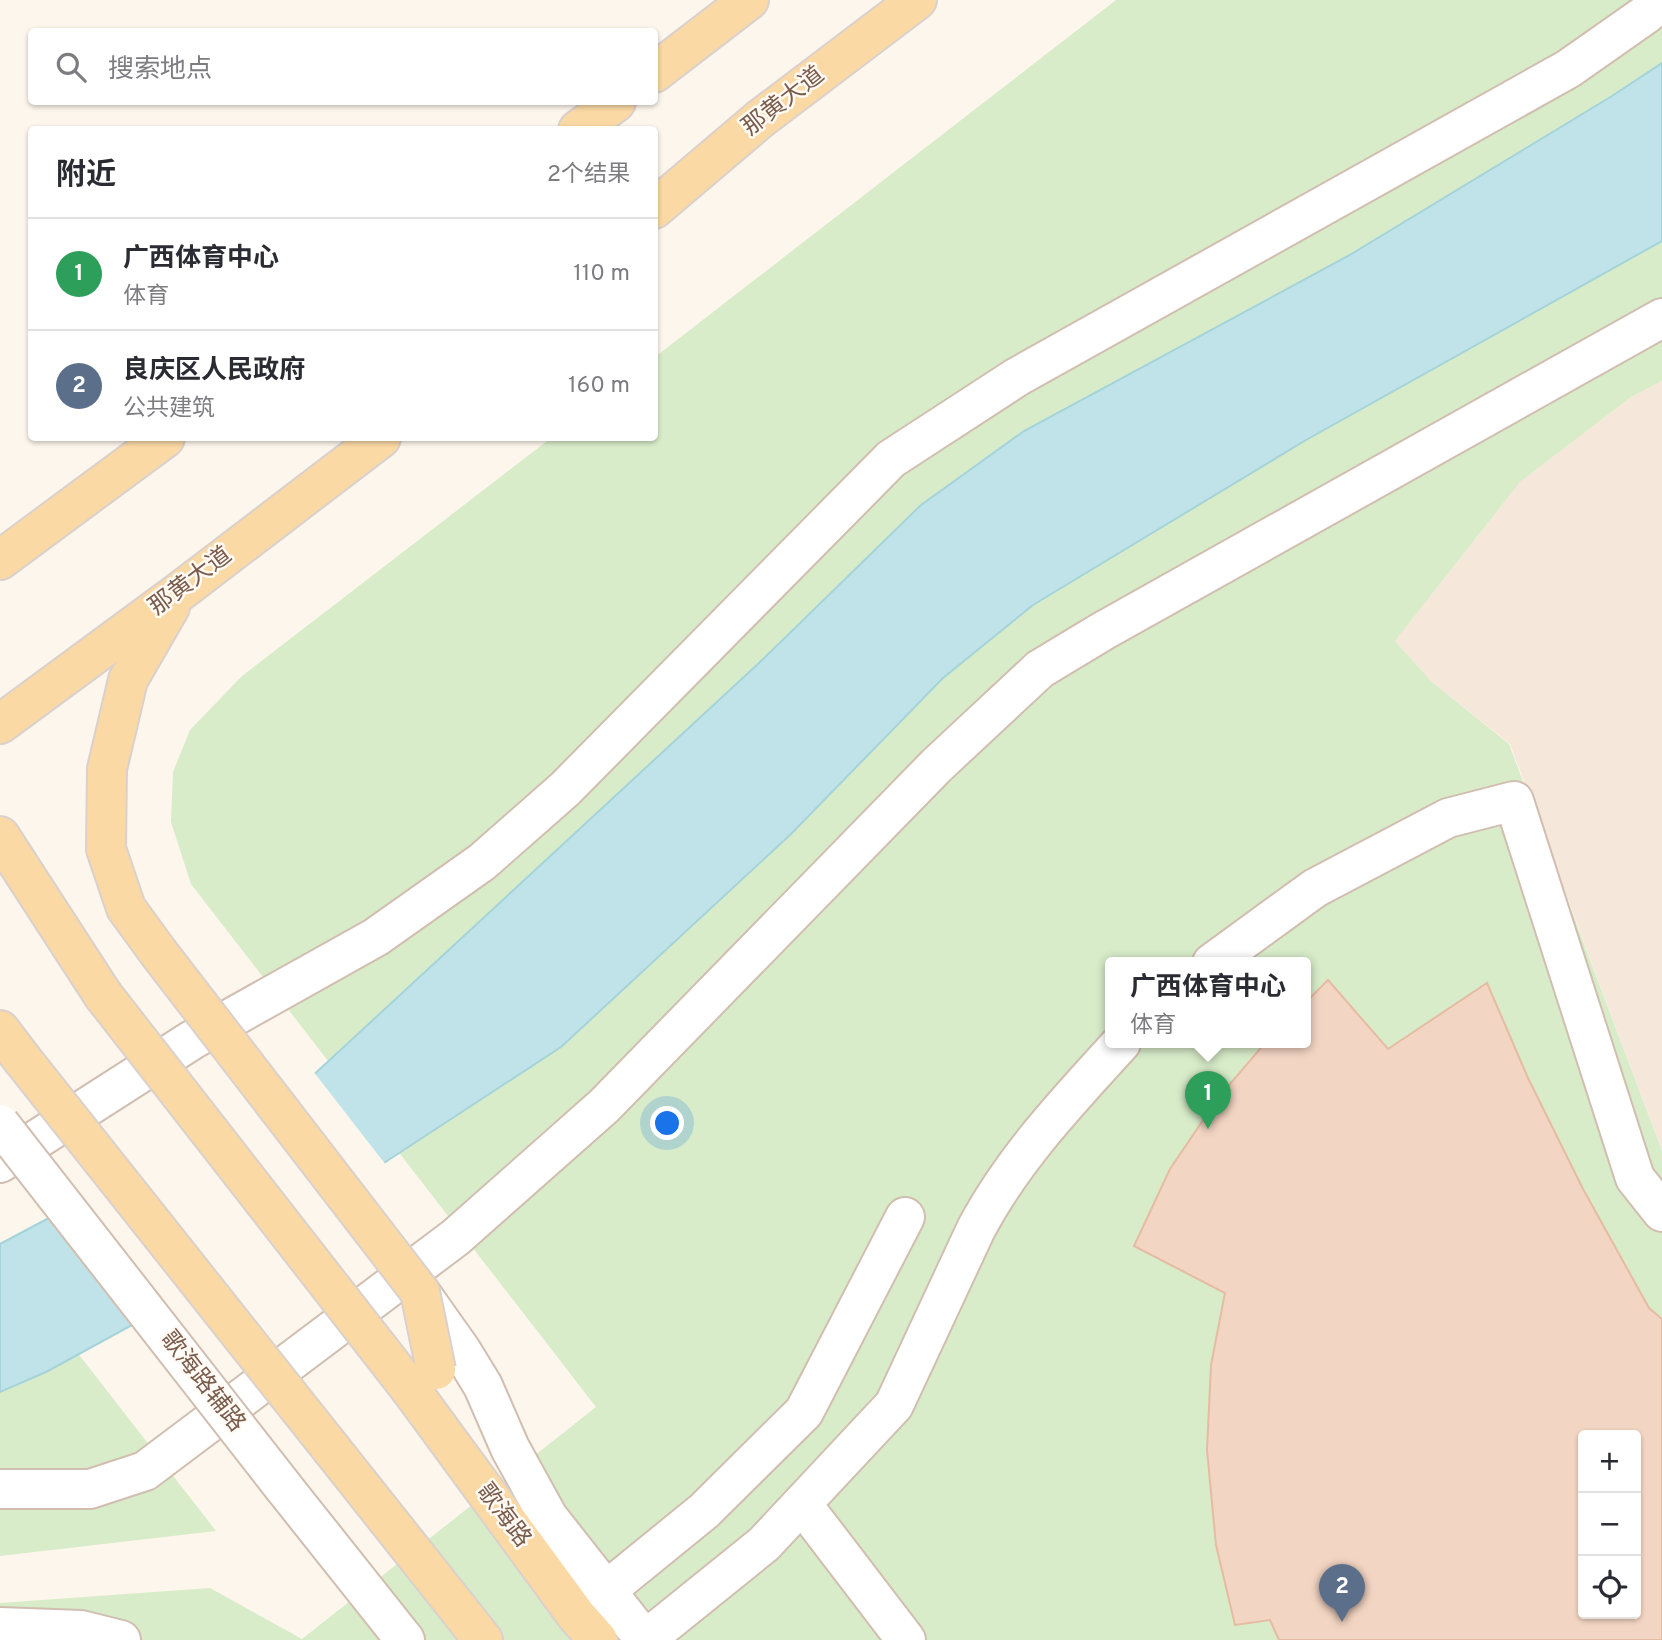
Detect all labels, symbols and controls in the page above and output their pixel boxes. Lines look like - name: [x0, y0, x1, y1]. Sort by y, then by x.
- search box: [28, 28, 658, 105]
- icon: search: [52, 48, 90, 86]
- text: 搜索地点: [108, 54, 212, 87]
- street label: 那黄大道: [737, 61, 831, 143]
- text: 附近: [56, 158, 116, 195]
- text: 2个结果: [547, 161, 630, 190]
- text: 广西体育中心: [123, 243, 279, 276]
- text: 1: [74, 260, 84, 289]
- text: 110 m: [573, 260, 630, 289]
- text: 体育: [123, 283, 169, 312]
- text: 良庆区人民政府: [123, 355, 305, 388]
- text: 2: [72, 372, 86, 401]
- text: 160 m: [568, 372, 630, 401]
- text: 公共建筑: [123, 395, 215, 424]
- street label: 那黄大道: [144, 541, 238, 623]
- popup: [1105, 957, 1311, 1048]
- text: 广西体育中心: [1130, 972, 1286, 1005]
- text: 体育: [1130, 1012, 1176, 1041]
- pin: 1: [1185, 1071, 1231, 1129]
- your location: [650, 1106, 684, 1140]
- street label: 歌海路辅路: [153, 1325, 251, 1439]
- map controls: [1578, 1430, 1641, 1619]
- button: +: [1578, 1430, 1641, 1493]
- street label: 歌海路: [469, 1478, 537, 1554]
- button: −: [1578, 1493, 1641, 1556]
- button: locate: [1578, 1556, 1641, 1619]
- pin: 2: [1319, 1564, 1365, 1622]

